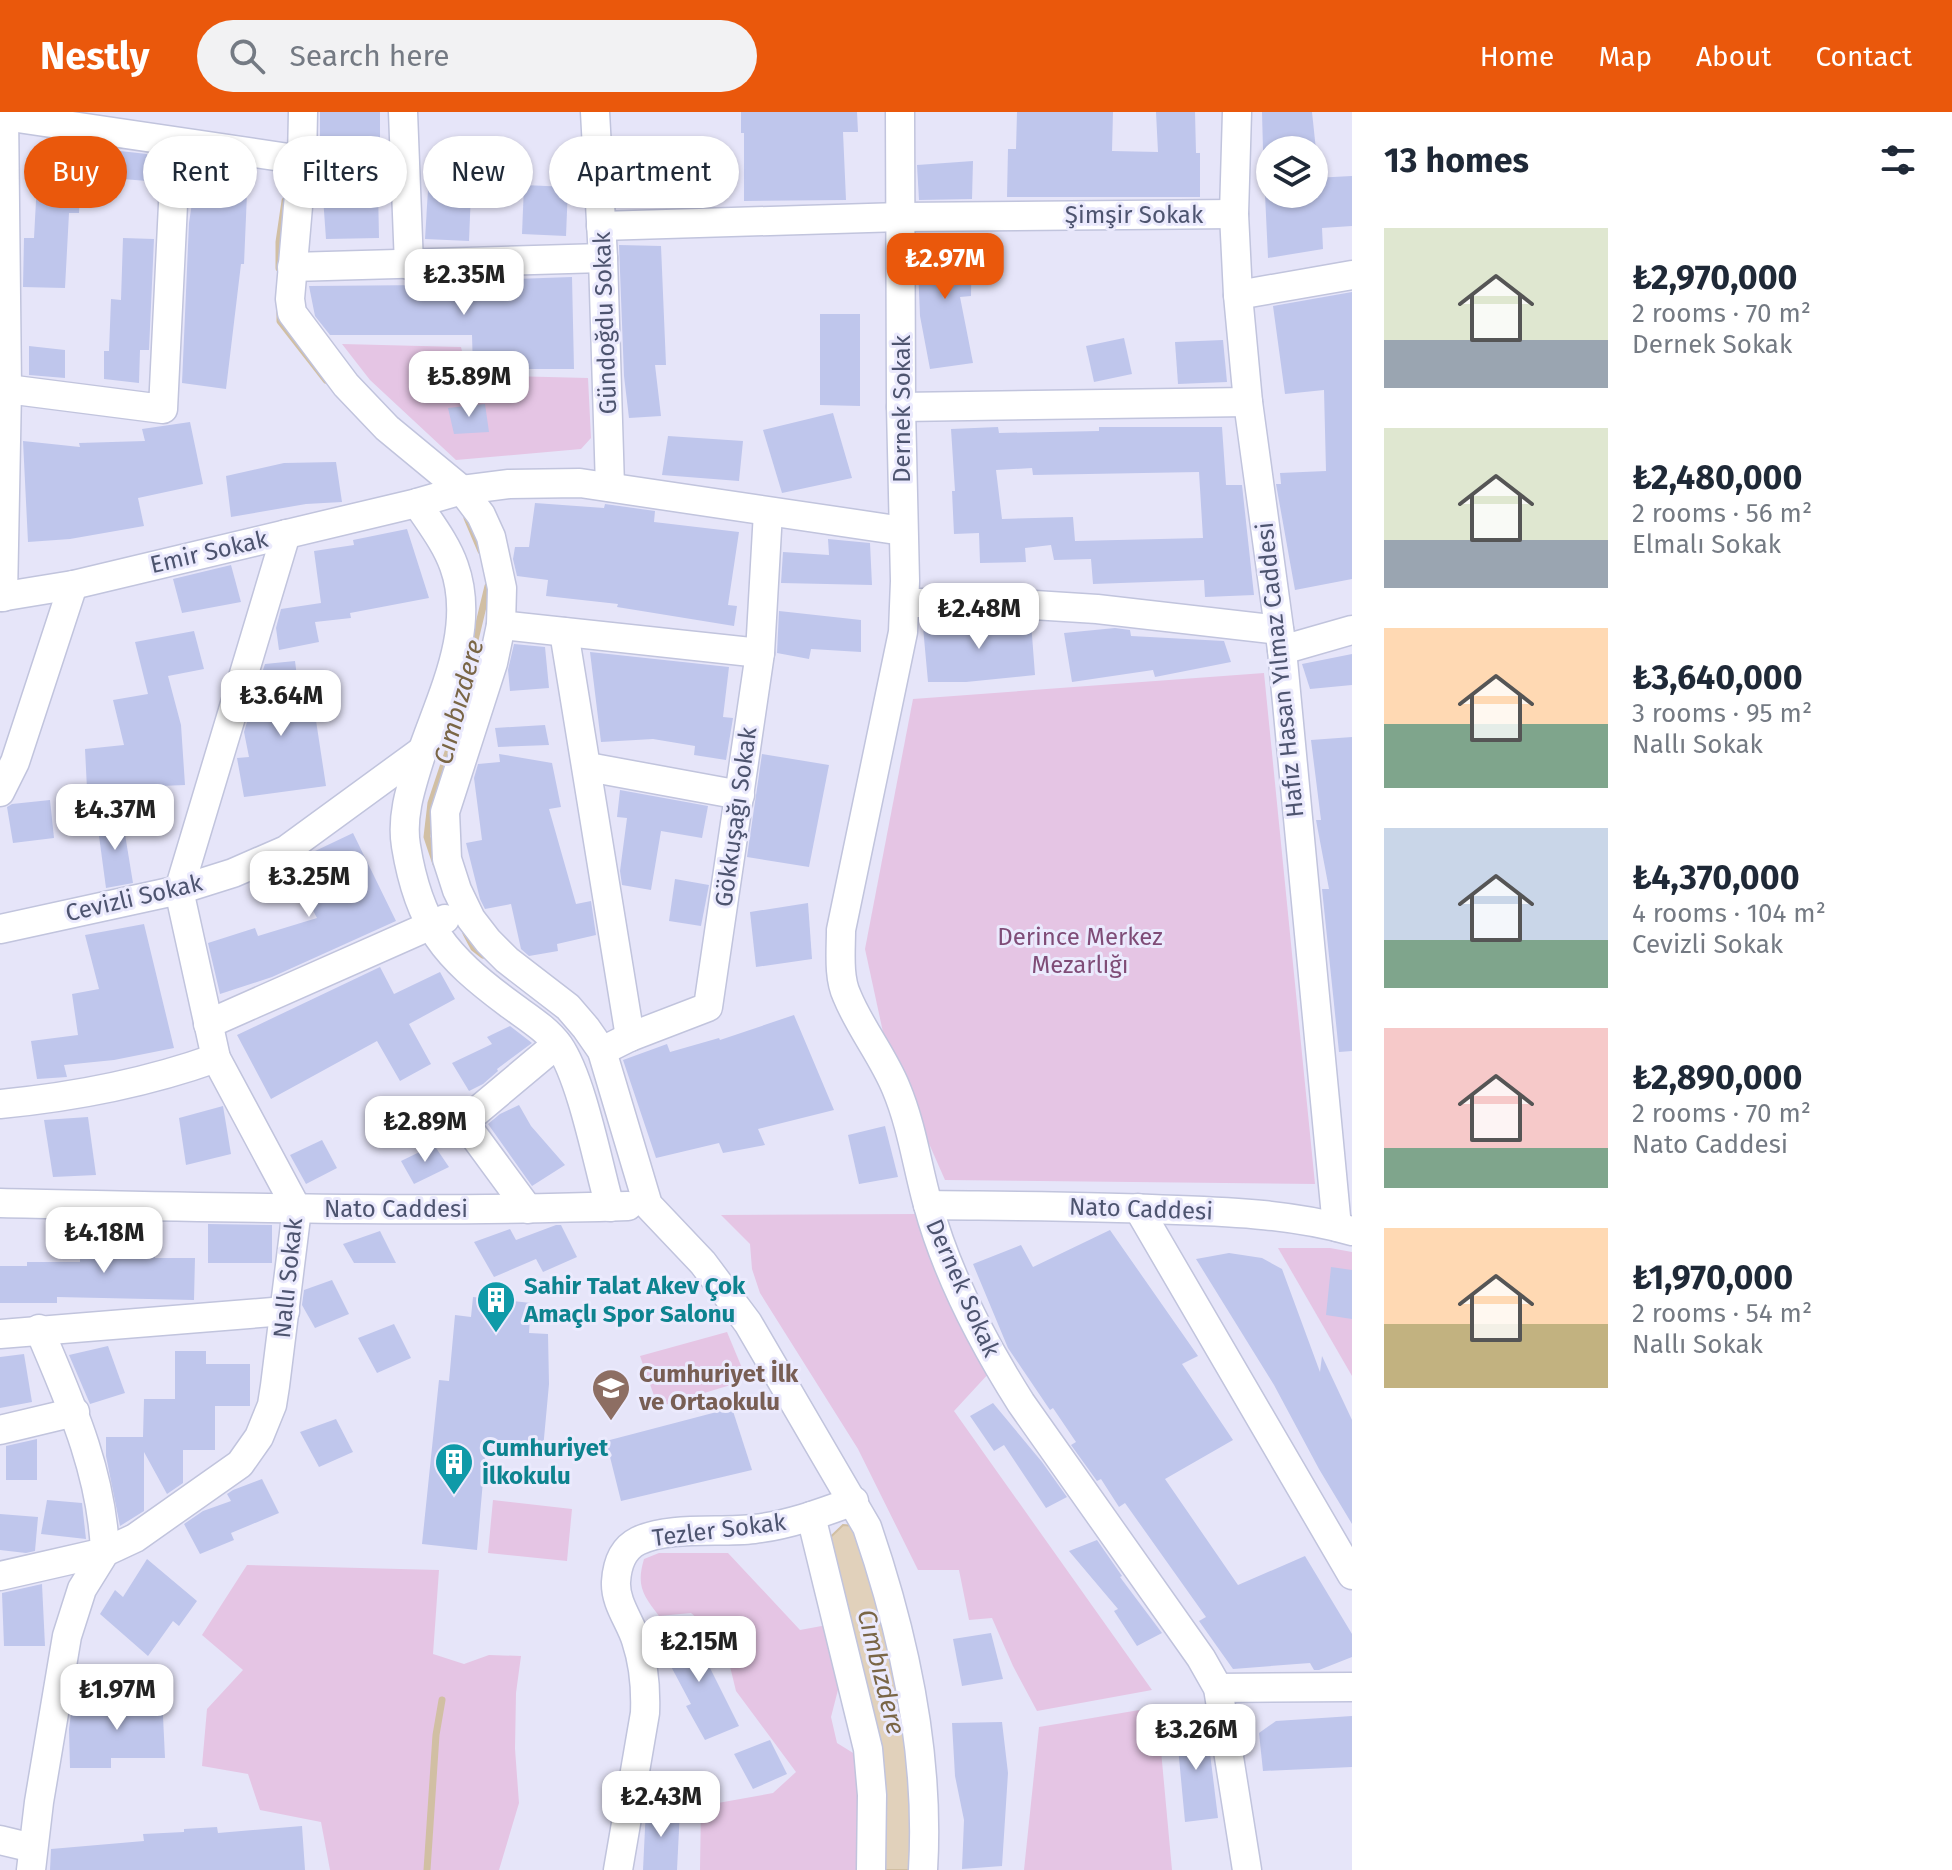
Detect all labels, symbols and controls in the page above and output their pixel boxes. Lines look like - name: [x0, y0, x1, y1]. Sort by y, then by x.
- search box: [197, 20, 757, 92]
- text: Nestly: [40, 33, 149, 79]
- icon: search: [225, 34, 269, 78]
- text: Search here: [289, 38, 450, 74]
- text: Home: [1480, 40, 1554, 73]
- text: Map: [1598, 40, 1652, 73]
- text: About: [1696, 40, 1771, 73]
- text: Contact: [1815, 40, 1912, 73]
- chip: Buy: [24, 136, 127, 208]
- chip: Rent: [143, 136, 257, 208]
- chip: Filters: [273, 136, 407, 208]
- chip: New: [423, 136, 533, 208]
- chip: Apartment: [549, 136, 739, 208]
- map controls: [1256, 136, 1328, 208]
- button: layers: [1256, 136, 1328, 208]
- icon: filters: [1876, 138, 1920, 182]
- text: 13 homes: [1384, 140, 1529, 181]
- street label: Şimşir Sokak: [1065, 201, 1204, 229]
- street label: Gündoğdu Sokak: [588, 231, 622, 415]
- pin: ₺2.97M: [880, 233, 1010, 301]
- text: ₺2.97M: [905, 243, 985, 274]
- pin: ₺2.35M: [399, 249, 529, 317]
- text: ₺2,970,000: [1632, 257, 1798, 298]
- text: ₺2.35M: [423, 259, 505, 290]
- icon: home: [1448, 260, 1544, 356]
- text: 2 rooms · 70 m²: [1632, 298, 1811, 329]
- text: Dernek Sokak: [1632, 329, 1792, 360]
- street label: Dernek Sokak: [888, 334, 916, 483]
- pin: ₺5.89M: [404, 351, 534, 419]
- text: ₺5.89M: [427, 361, 511, 392]
- text: ₺2,480,000: [1632, 457, 1802, 498]
- icon: home: [1448, 460, 1544, 556]
- text: 2 rooms · 56 m²: [1632, 498, 1812, 529]
- street label: Hafız Hasan Yılmaz Caddesi: [1251, 521, 1309, 819]
- street label: Emir Sokak: [147, 525, 271, 579]
- text: Elmalı Sokak: [1632, 529, 1781, 560]
- pin: ₺2.48M: [914, 583, 1044, 651]
- text: ₺2.48M: [937, 593, 1021, 624]
- water label: Cımbızdere: [427, 636, 491, 768]
- text: ₺3,640,000: [1632, 657, 1803, 698]
- icon: home: [1448, 660, 1544, 756]
- pin: ₺3.64M: [216, 670, 346, 738]
- text: ₺3.64M: [239, 680, 323, 711]
- text: 3 rooms · 95 m²: [1632, 698, 1812, 729]
- street label: Gökkuşağı Sokak: [710, 725, 763, 909]
- text: Nallı Sokak: [1632, 729, 1763, 760]
- pin: ₺4.37M: [50, 784, 180, 852]
- text: ₺4.37M: [74, 794, 156, 825]
- pin: ₺3.25M: [244, 851, 374, 919]
- text: ₺4,370,000: [1632, 857, 1800, 898]
- icon: home: [1448, 860, 1544, 956]
- text: ₺3.25M: [268, 861, 350, 892]
- street label: Cevizli Sokak: [63, 869, 206, 927]
- text: 4 rooms · 104 m²: [1632, 898, 1826, 929]
- park label: Derince Merkez Mezarlığı: [997, 923, 1163, 979]
- text: Cevizli Sokak: [1632, 929, 1783, 960]
- text: ₺2,890,000: [1632, 1057, 1802, 1098]
- icon: home: [1448, 1060, 1544, 1156]
- pin: ₺2.89M: [360, 1096, 490, 1164]
- text: 2 rooms · 70 m²: [1632, 1098, 1811, 1129]
- text: ₺2.89M: [383, 1106, 467, 1137]
- text: Nato Caddesi: [1632, 1129, 1788, 1160]
- street label: Nato Caddesi: [1068, 1192, 1214, 1226]
- street label: Nato Caddesi: [324, 1195, 468, 1223]
- pin: ₺4.18M: [39, 1207, 169, 1275]
- street label: Dernek Sokak: [920, 1215, 1006, 1362]
- street label: Nallı Sokak: [268, 1216, 308, 1340]
- text: ₺4.18M: [64, 1217, 144, 1248]
- text: ₺1,970,000: [1632, 1257, 1793, 1298]
- icon: home: [1448, 1260, 1544, 1356]
- place label: Sahir Talat Akev Çok Amaçlı Spor Salonu: [523, 1272, 746, 1329]
- building icon: Sahir Talat Akev Çok Amaçlı Spor Salonu: [475, 1279, 517, 1334]
- text: 2 rooms · 54 m²: [1632, 1298, 1812, 1329]
- text: Nallı Sokak: [1632, 1329, 1763, 1360]
- place label: Cumhuriyet İlk ve Ortaokulu: [638, 1359, 799, 1416]
- school or university icon: Cumhuriyet İlk ve Ortaokulu: [590, 1367, 632, 1422]
- place label: Cumhuriyet İlkokulu: [482, 1434, 609, 1490]
- building icon: Cumhuriyet İlkokulu: [433, 1441, 475, 1496]
- street label: Tezler Sokak: [651, 1508, 788, 1552]
- water label: Cımbızdere: [850, 1606, 912, 1738]
- pin: ₺2.15M: [634, 1616, 764, 1684]
- text: ₺2.15M: [660, 1626, 738, 1657]
- pin: ₺1.97M: [52, 1664, 182, 1732]
- text: ₺1.97M: [78, 1674, 156, 1705]
- pin: ₺3.26M: [1131, 1704, 1261, 1772]
- text: ₺3.26M: [1154, 1714, 1238, 1745]
- pin: ₺2.43M: [596, 1771, 726, 1839]
- text: ₺2.43M: [620, 1781, 702, 1812]

